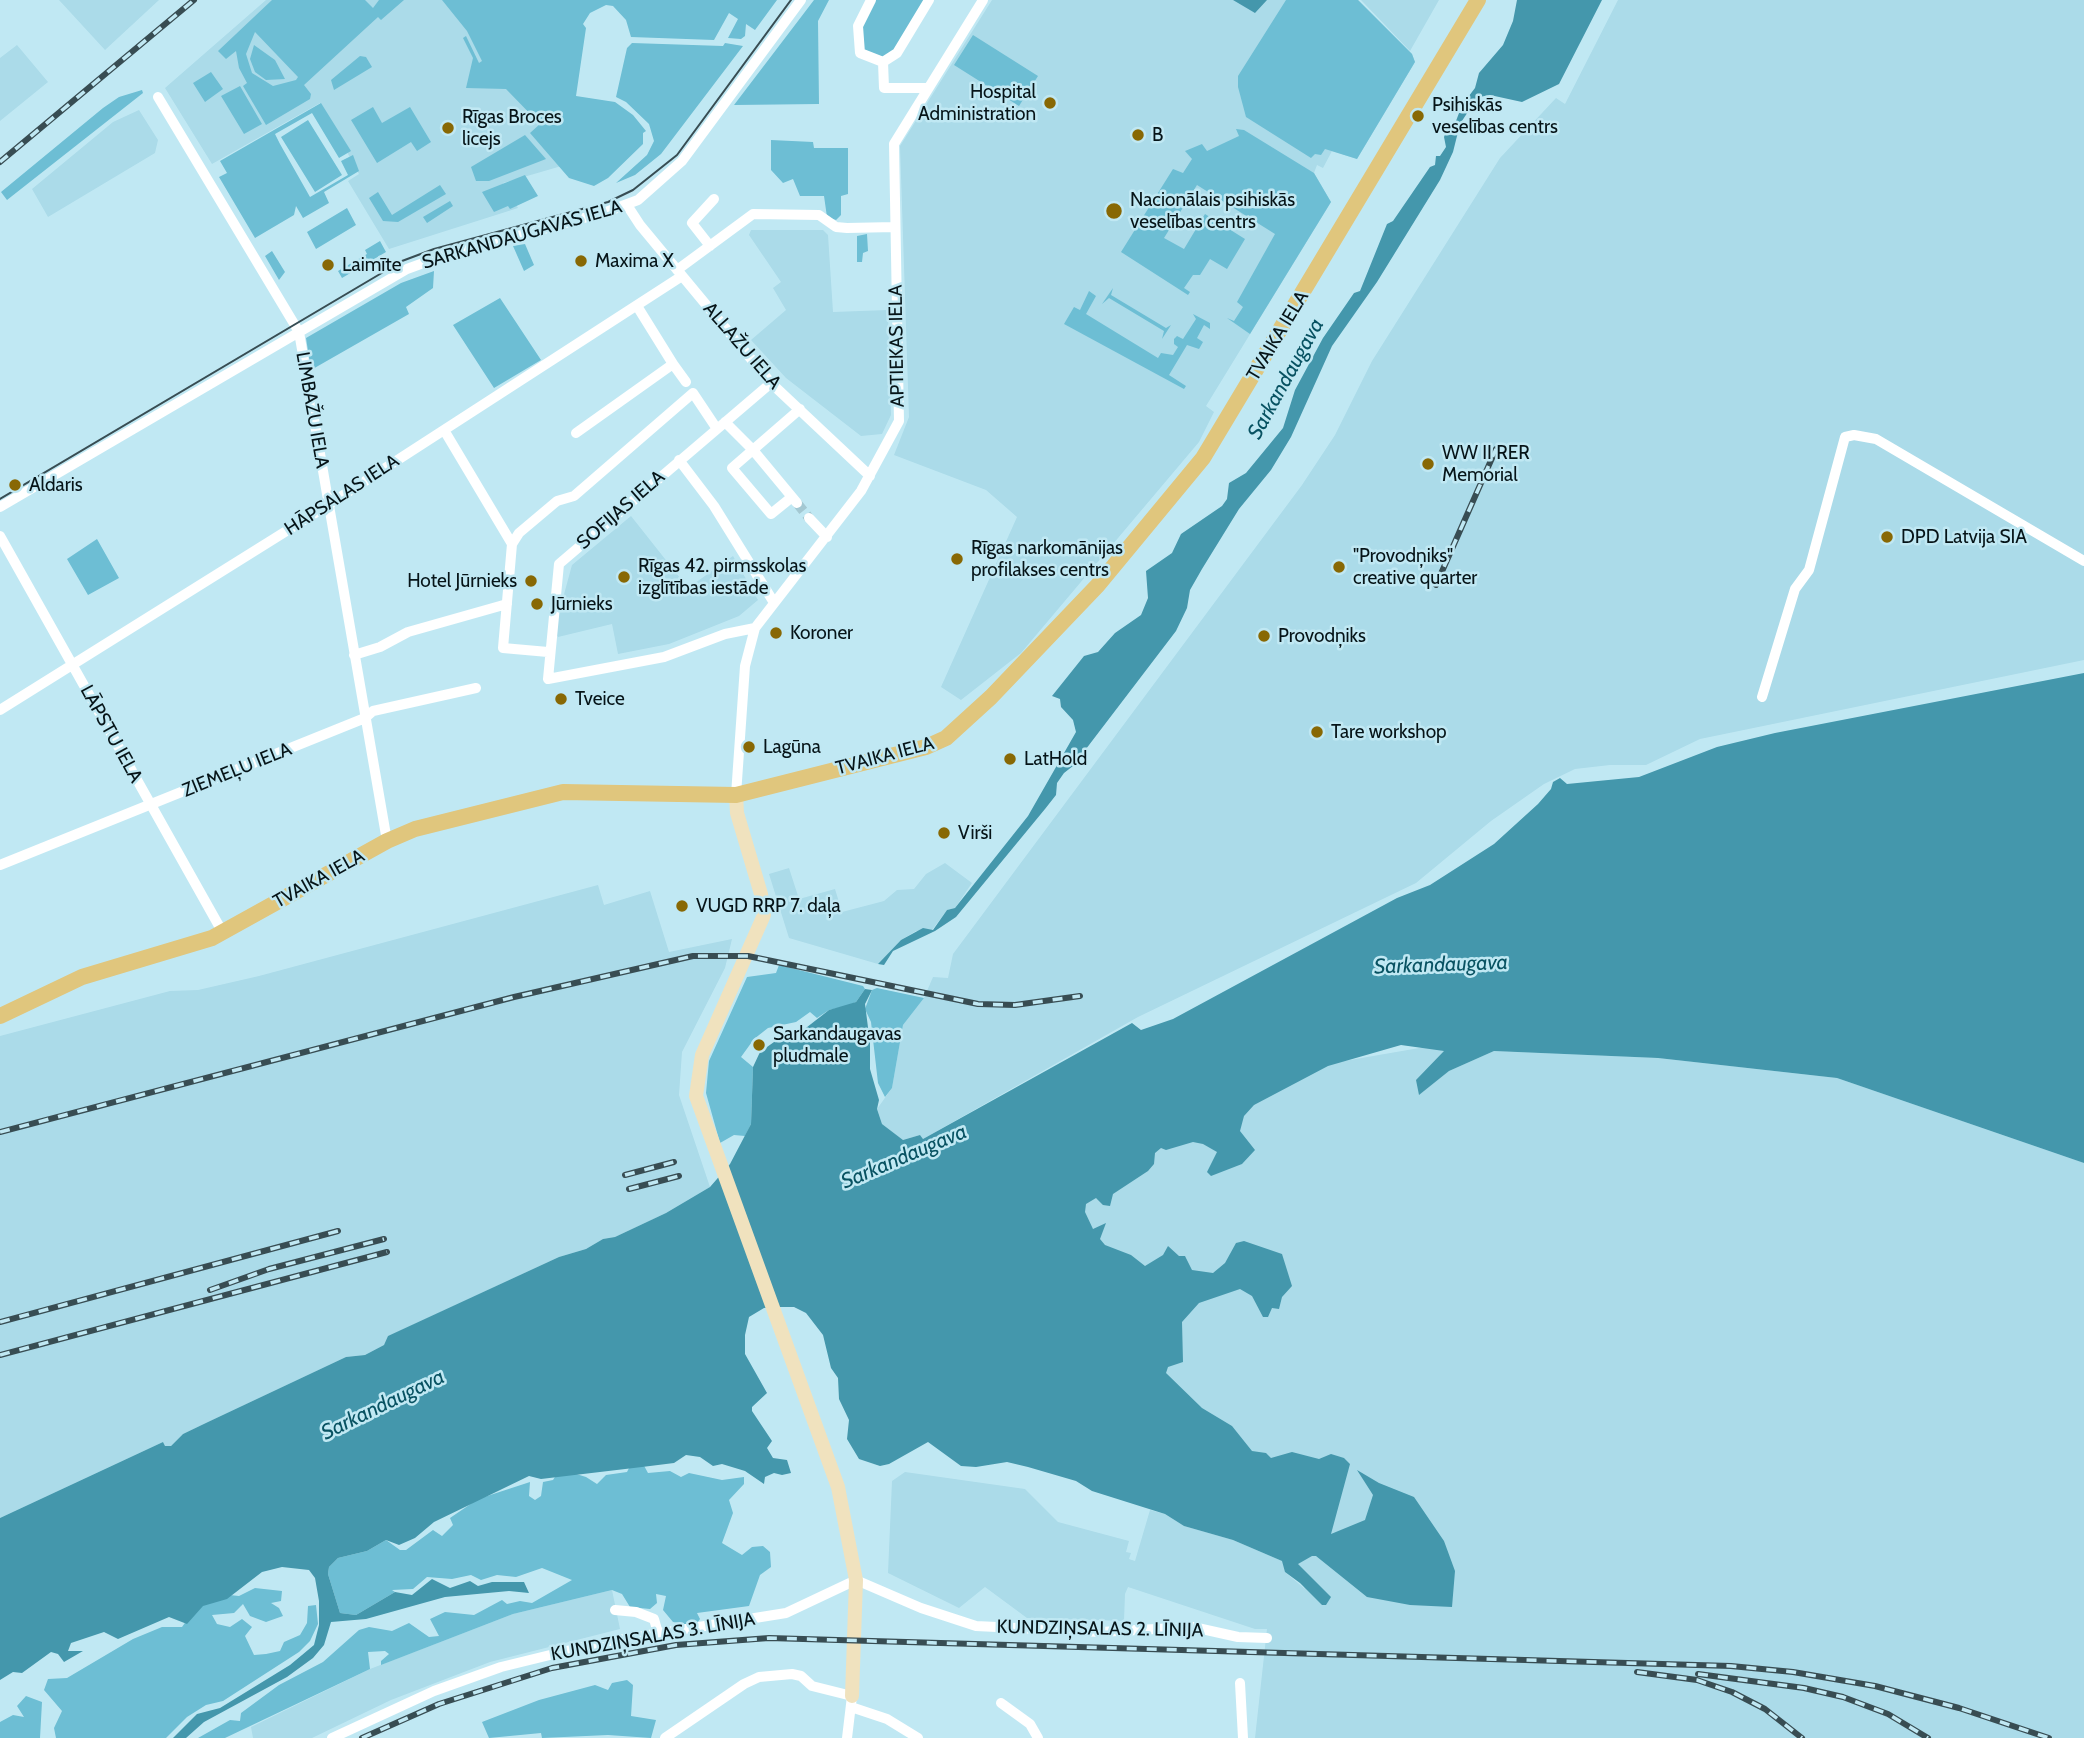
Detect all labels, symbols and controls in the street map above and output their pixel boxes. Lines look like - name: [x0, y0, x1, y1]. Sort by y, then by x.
- place label: Hospital Administration: [918, 81, 1036, 125]
- place label: Psihiskās veselības centrs: [1432, 94, 1558, 138]
- marker: Hospital Administration: [1042, 95, 1058, 111]
- place label: Rīgas Broces licejs: [462, 106, 562, 150]
- marker: Psihiskās veselības centrs: [1410, 108, 1426, 124]
- marker: Rīgas Broces licejs: [440, 120, 456, 136]
- place label: B: [1152, 124, 1163, 146]
- marker: B: [1130, 127, 1146, 143]
- place label: Nacionālais psihiskās veselības centrs: [1130, 189, 1295, 233]
- street label: SARKANDAUGAVAS IELA: [420, 196, 624, 274]
- marker: Nacionālais psihiskās veselības centrs: [1104, 201, 1124, 221]
- place label: Maxima X: [595, 250, 674, 272]
- marker: Maxima X: [573, 253, 589, 269]
- place label: Laimīte: [342, 254, 401, 276]
- marker: Laimīte: [320, 257, 336, 273]
- street label: APTIEKAS IELA: [885, 285, 909, 407]
- street label: TVAIKA IELA: [1242, 287, 1314, 385]
- street label: ALLAŽU IELA: [698, 298, 786, 394]
- water label: Sarkandaugava: [1242, 314, 1330, 444]
- street label: LIMBAŽU IELA: [291, 350, 333, 470]
- place label: WW II RER Memorial: [1442, 442, 1530, 486]
- street label: HĀPSALAS IELA: [280, 450, 404, 540]
- marker: WW II RER Memorial: [1420, 456, 1436, 472]
- street label: SOFIJAS IELA: [572, 466, 670, 554]
- place label: Aldaris: [29, 474, 83, 496]
- marker: Aldaris: [7, 477, 23, 493]
- place label: DPD Latvija SIA: [1901, 526, 2027, 548]
- marker: DPD Latvija SIA: [1879, 529, 1895, 545]
- place label: Rīgas narkomānijas profilakses centrs: [971, 537, 1123, 581]
- place label: "Provodņiks" creative quarter: [1353, 545, 1477, 589]
- marker: Rīgas narkomānijas profilakses centrs: [949, 551, 965, 567]
- place label: Rīgas 42. pirmsskolas izglītības iestāde: [638, 555, 806, 599]
- marker: "Provodņiks" creative quarter: [1331, 559, 1347, 575]
- marker: Rīgas 42. pirmsskolas izglītības iestāde: [616, 569, 632, 585]
- place label: Hotel Jūrnieks: [407, 570, 517, 592]
- marker: Hotel Jūrnieks: [523, 573, 539, 589]
- place label: Jūrnieks: [551, 593, 613, 615]
- marker: Jūrnieks: [529, 596, 545, 612]
- place label: Koroner: [790, 622, 853, 644]
- marker: Koroner: [768, 625, 784, 641]
- place label: Provodņiks: [1278, 625, 1366, 647]
- marker: Provodņiks: [1256, 628, 1272, 644]
- street label: LĀPSTU IELA: [75, 681, 147, 787]
- place label: Tveice: [575, 688, 625, 710]
- marker: Tveice: [553, 691, 569, 707]
- place label: Tare workshop: [1331, 721, 1447, 743]
- marker: Tare workshop: [1309, 724, 1325, 740]
- street label: TVAIKA IELA: [833, 732, 937, 780]
- place label: Lagūna: [763, 736, 821, 758]
- street label: ZIEMEĻU IELA: [179, 738, 295, 802]
- marker: Lagūna: [741, 739, 757, 755]
- place label: LatHold: [1024, 748, 1087, 770]
- marker: LatHold: [1002, 751, 1018, 767]
- place label: Virši: [958, 822, 992, 844]
- marker: Virši: [936, 825, 952, 841]
- street label: TVAIKA IELA: [269, 845, 369, 913]
- place label: VUGD RRP 7. daļa: [696, 895, 841, 917]
- marker: VUGD RRP 7. daļa: [674, 898, 690, 914]
- water label: Sarkandaugava: [1374, 950, 1508, 980]
- place label: Sarkandaugavas pludmale: [773, 1023, 901, 1067]
- marker: Sarkandaugavas pludmale: [751, 1037, 767, 1053]
- water label: Sarkandaugava: [837, 1119, 971, 1195]
- water label: Sarkandaugava: [317, 1364, 449, 1446]
- street label: KUNDZIŅSALAS 3. LĪNIJA: [549, 1608, 757, 1666]
- street label: KUNDZIŅSALAS 2. LĪNIJA: [996, 1616, 1204, 1642]

